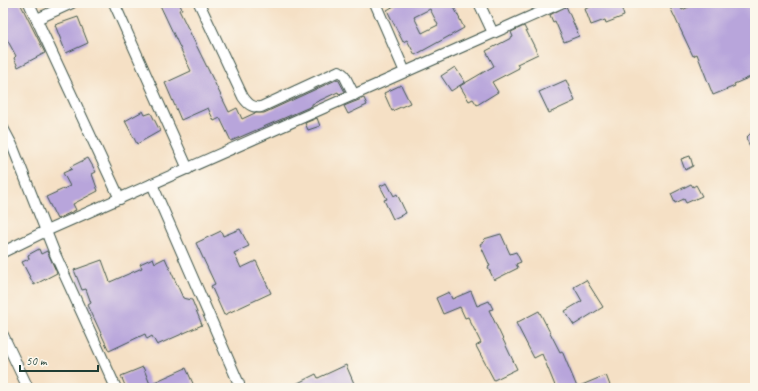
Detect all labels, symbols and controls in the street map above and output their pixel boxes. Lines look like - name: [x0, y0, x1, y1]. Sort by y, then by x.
- scale bar: [20, 347, 98, 373]
- text: 50 m: [26, 353, 48, 369]

